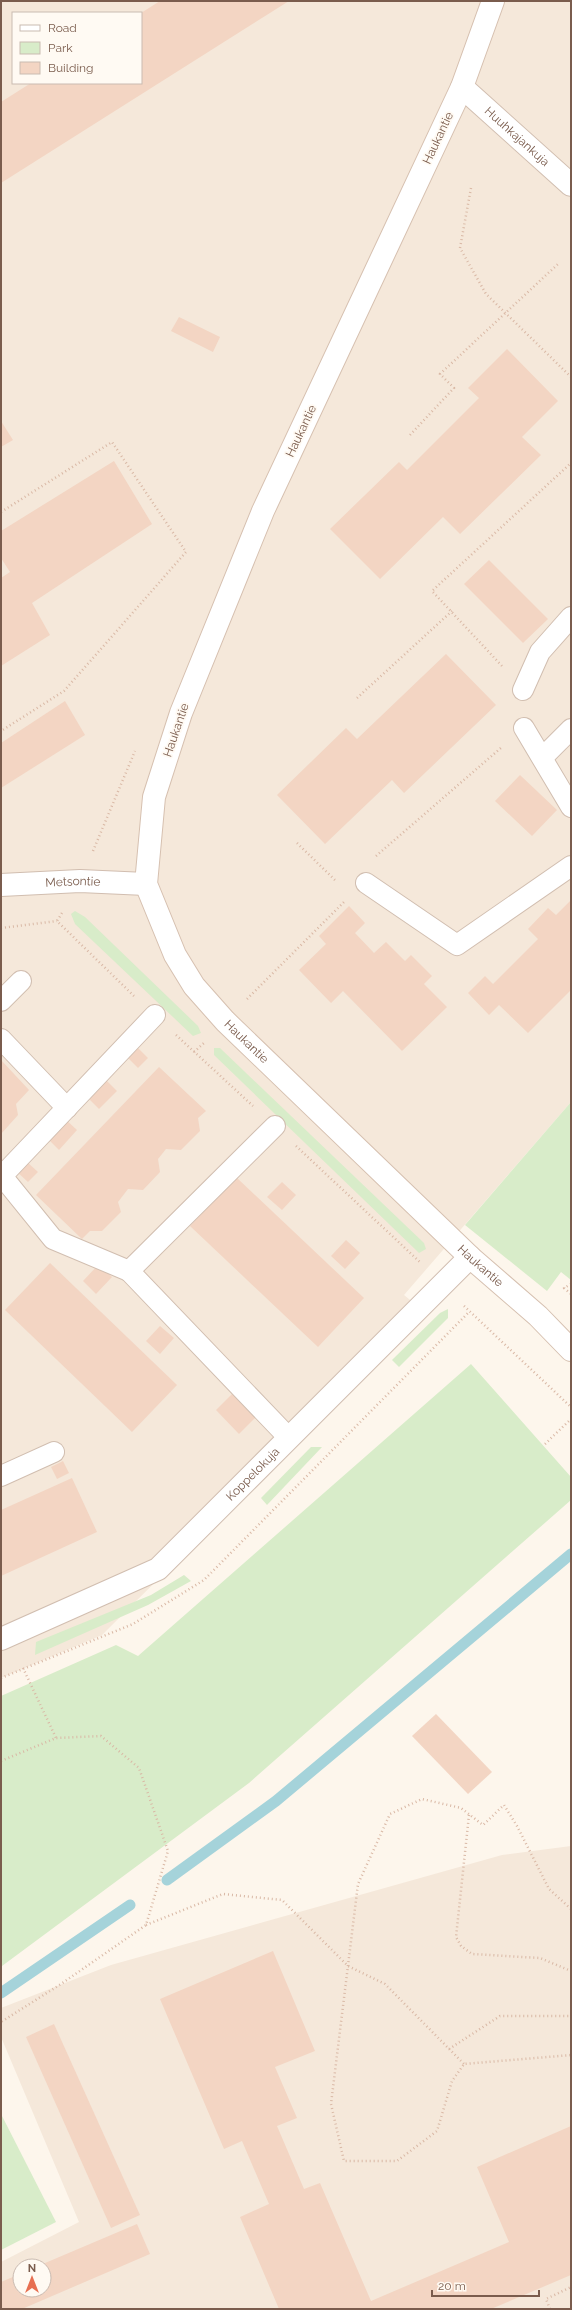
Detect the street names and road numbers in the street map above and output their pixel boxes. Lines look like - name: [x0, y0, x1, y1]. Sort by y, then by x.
- street label: Huuhkajankuja: [482, 104, 552, 169]
- street label: Haukantie: [420, 110, 456, 166]
- street label: Haukantie: [283, 403, 319, 459]
- street label: Haukantie: [160, 701, 192, 759]
- street label: Metsontie: [45, 874, 101, 890]
- street label: Haukantie: [221, 1017, 271, 1066]
- street label: Haukantie: [455, 1242, 506, 1290]
- street label: Koppelokuja: [223, 1445, 282, 1504]

